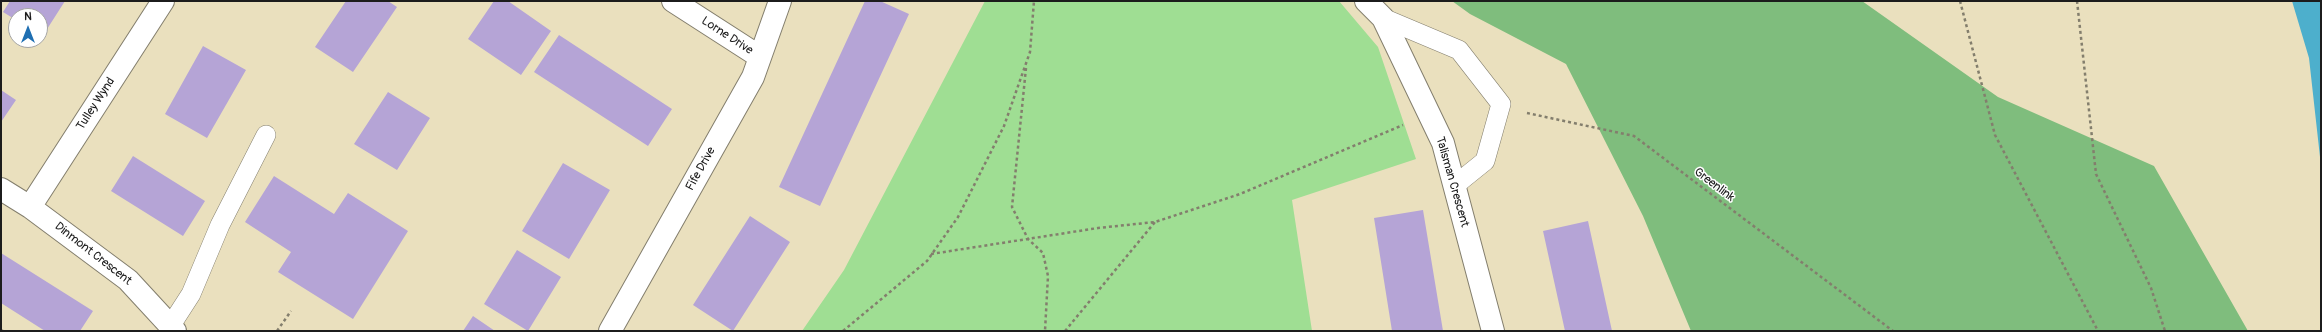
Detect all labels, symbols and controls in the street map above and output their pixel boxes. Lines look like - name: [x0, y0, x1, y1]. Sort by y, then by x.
- north arrow: [8, 8, 48, 48]
- text: N: [24, 10, 32, 23]
- street label: Lorne Drive: [699, 14, 755, 58]
- street label: Tulley Wynd: [74, 75, 118, 133]
- street label: Talisman Crescent: [1432, 135, 1472, 229]
- street label: Fife Drive: [683, 145, 719, 193]
- street label: Greenlink: [1691, 165, 1737, 205]
- street label: Dinmont Crescent: [52, 220, 134, 288]

